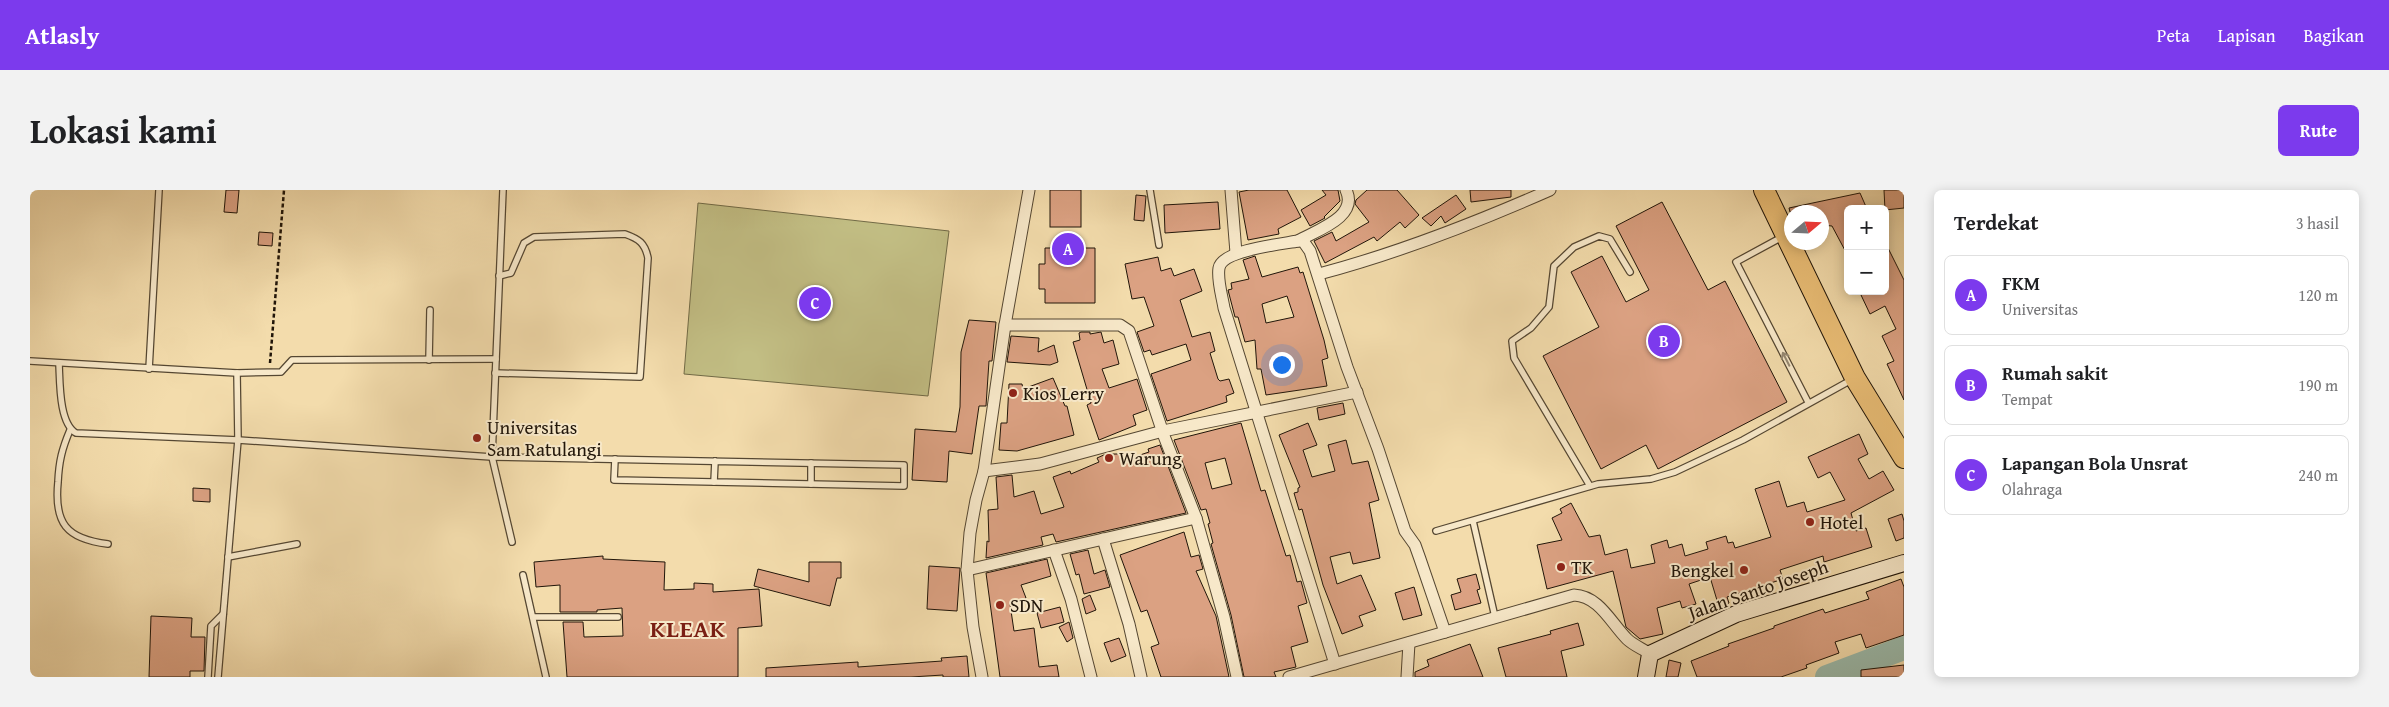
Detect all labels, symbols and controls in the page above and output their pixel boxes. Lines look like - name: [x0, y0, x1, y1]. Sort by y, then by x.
- text: Atlasly: [25, 18, 99, 53]
- text: Peta: [2157, 22, 2190, 49]
- text: Lapisan: [2218, 22, 2276, 49]
- text: Bagikan: [2304, 22, 2364, 49]
- text: Lokasi kami: [30, 105, 217, 156]
- button: Rute: [2278, 105, 2359, 156]
- north arrow: [1784, 205, 1829, 250]
- map controls: [1844, 205, 1889, 295]
- button: +: [1844, 205, 1889, 250]
- text: Terdekat: [1954, 207, 2038, 238]
- text: 3 hasil: [2296, 211, 2339, 235]
- pin: A: [1052, 230, 1084, 268]
- button: −: [1844, 250, 1889, 295]
- text: FKM: [2002, 269, 2040, 297]
- text: A: [1966, 283, 1976, 307]
- text: 120 m: [2298, 283, 2338, 307]
- pin: C: [799, 284, 831, 322]
- text: Universitas: [2002, 297, 2078, 321]
- pin: B: [1648, 322, 1680, 360]
- one-way arrow: [1781, 351, 1791, 366]
- your location: [1269, 352, 1295, 378]
- text: Rumah sakit: [2002, 359, 2108, 387]
- text: B: [1966, 373, 1976, 397]
- text: 190 m: [2298, 373, 2338, 397]
- place label: Kios Lerry: [1023, 379, 1105, 407]
- marker: Kios Lerry: [1007, 387, 1019, 399]
- text: Tempat: [2002, 387, 2053, 411]
- place label: Universitas Sam Ratulangi: [487, 413, 602, 463]
- marker: Universitas Sam Ratulangi: [471, 432, 483, 444]
- place label: Warung: [1119, 444, 1182, 472]
- text: Lapangan Bola Unsrat: [2002, 449, 2188, 477]
- marker: Warung: [1103, 452, 1115, 464]
- text: C: [1966, 463, 1976, 487]
- text: 240 m: [2298, 463, 2338, 487]
- text: Olahraga: [2002, 477, 2062, 501]
- place label: Hotel: [1820, 508, 1863, 536]
- marker: Hotel: [1804, 516, 1816, 528]
- street label: Jalan Santo Joseph: [1682, 552, 1832, 627]
- place label: TK: [1571, 553, 1594, 581]
- place label: Bengkel: [1671, 556, 1734, 584]
- marker: TK: [1555, 561, 1567, 573]
- marker: Bengkel: [1738, 564, 1750, 576]
- place label: SDN: [1010, 591, 1043, 619]
- marker: SDN: [994, 599, 1006, 611]
- district label: KLEAK: [650, 611, 726, 646]

